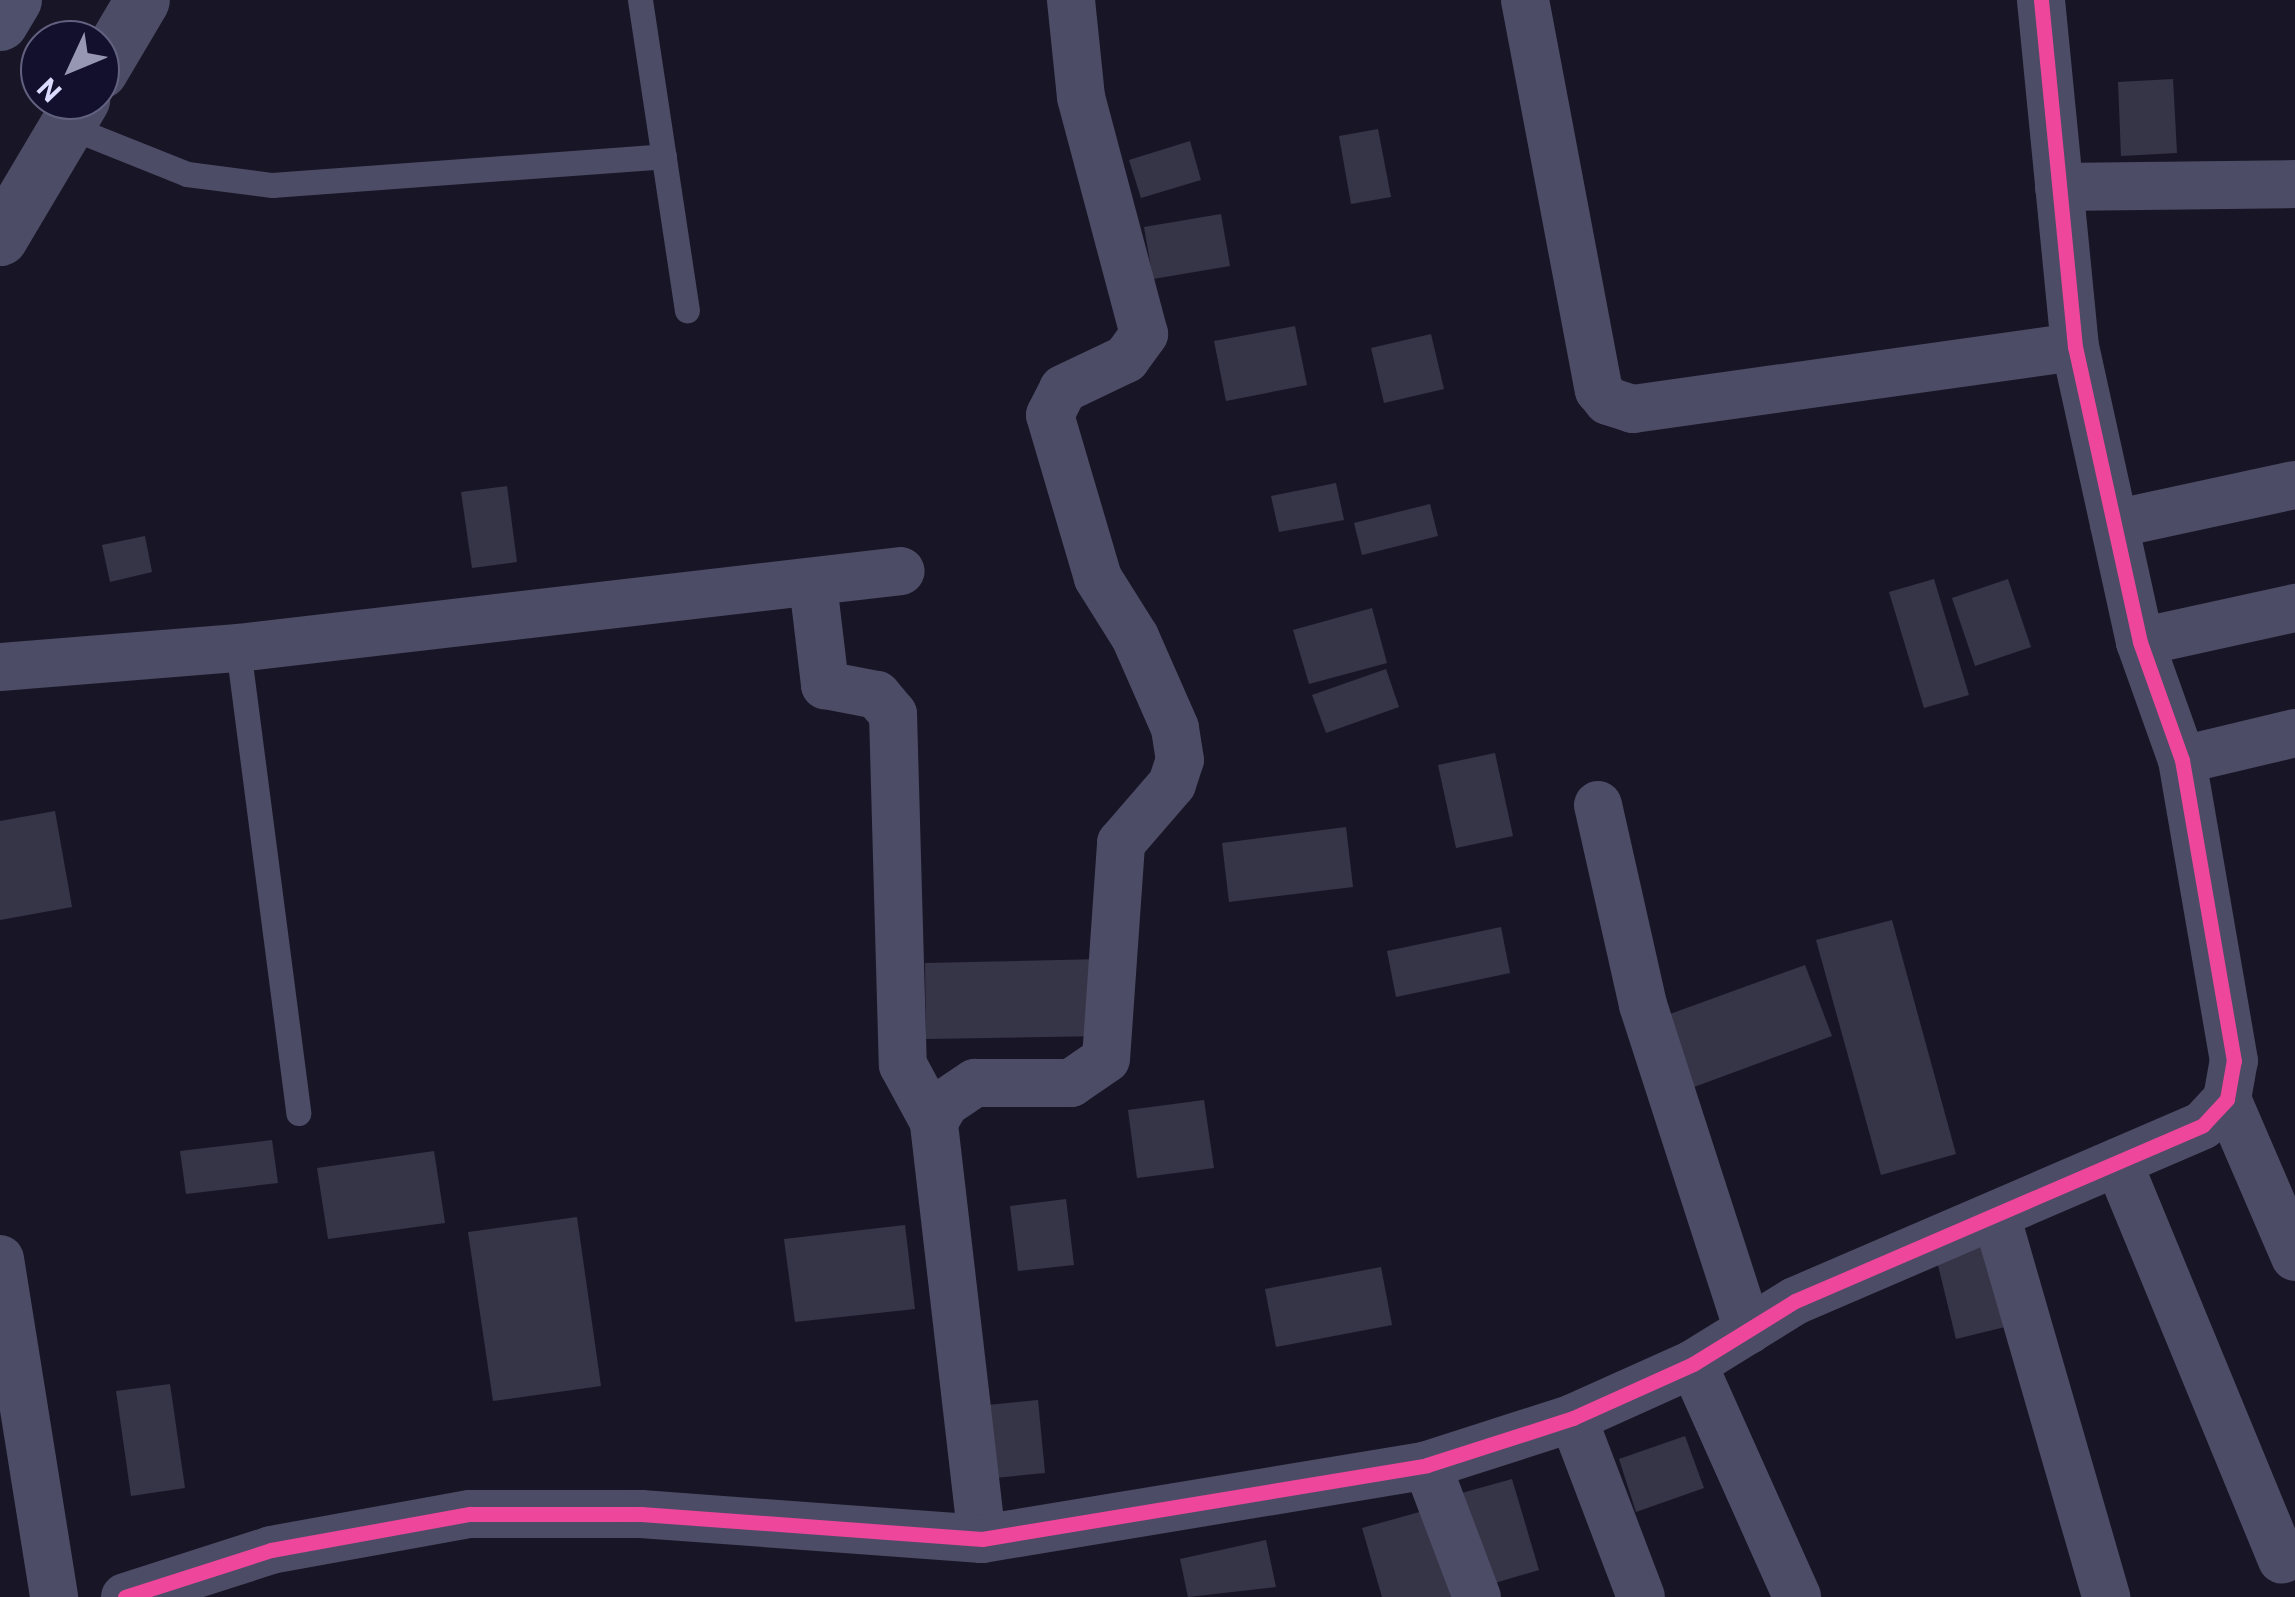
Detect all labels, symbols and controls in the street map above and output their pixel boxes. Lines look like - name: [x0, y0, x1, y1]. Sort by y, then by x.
- north arrow: [20, 20, 120, 120]
- text: N: [31, 71, 68, 108]

